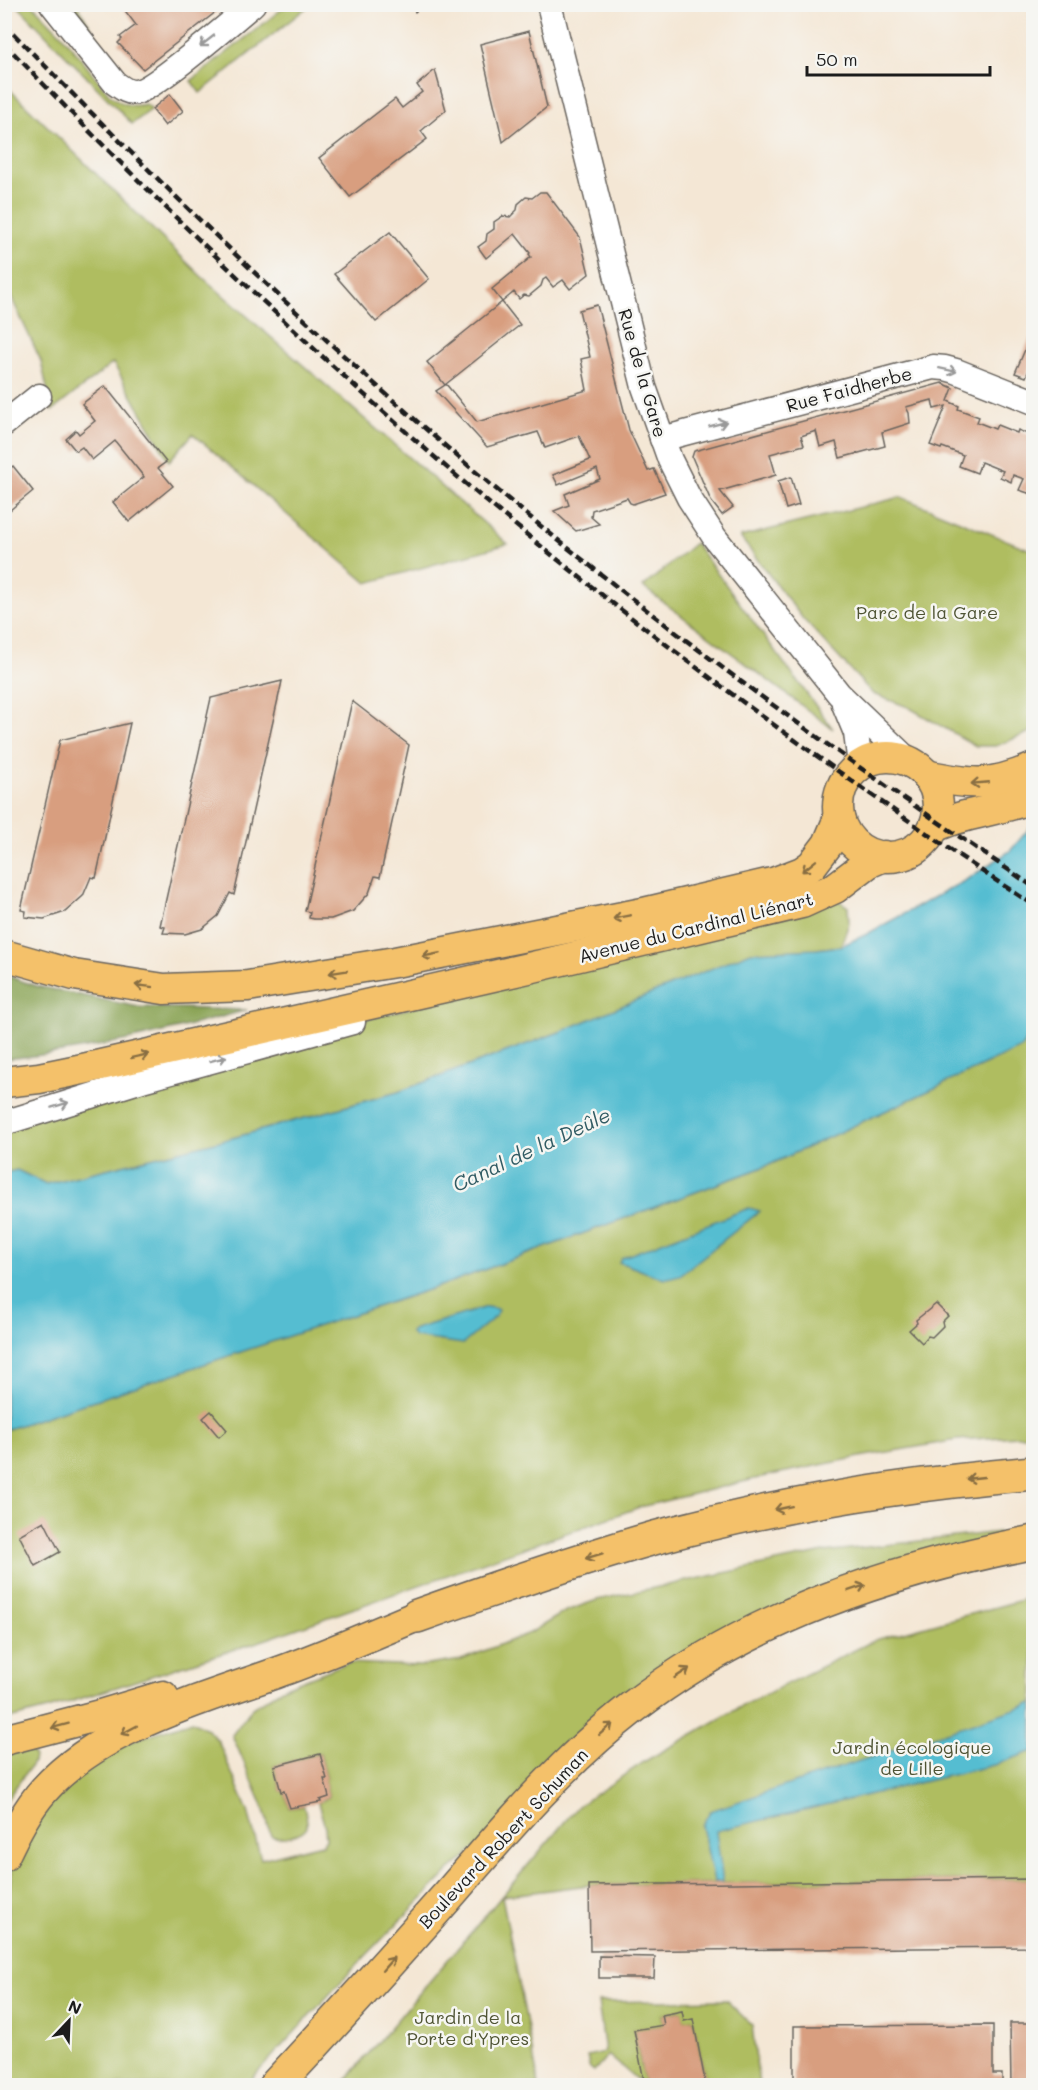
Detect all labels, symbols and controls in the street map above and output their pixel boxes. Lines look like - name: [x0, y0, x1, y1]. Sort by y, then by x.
- one-way arrow: [200, 34, 216, 47]
- scale bar: [807, 39, 990, 77]
- text: 50 m: [816, 47, 858, 71]
- street label: Rue de la Gare: [613, 306, 673, 440]
- street label: Rue Faidherbe: [783, 361, 915, 417]
- one-way arrow: [937, 365, 957, 376]
- one-way arrow: [708, 417, 727, 429]
- park label: Parc de la Gare: [856, 600, 998, 624]
- one-way arrow: [971, 778, 991, 789]
- one-way arrow: [801, 860, 817, 873]
- street label: Avenue du Cardinal Liénart: [576, 886, 816, 968]
- one-way arrow: [613, 912, 632, 923]
- one-way arrow: [421, 950, 441, 961]
- one-way arrow: [328, 967, 348, 978]
- one-way arrow: [135, 981, 154, 992]
- one-way arrow: [130, 1050, 149, 1061]
- one-way arrow: [208, 1053, 227, 1064]
- one-way arrow: [50, 1099, 69, 1110]
- water label: Canal de la Deûle: [448, 1101, 614, 1197]
- one-way arrow: [966, 1473, 986, 1484]
- one-way arrow: [773, 1503, 793, 1514]
- one-way arrow: [585, 1552, 604, 1563]
- one-way arrow: [847, 1581, 866, 1592]
- one-way arrow: [674, 1666, 691, 1679]
- one-way arrow: [51, 1720, 70, 1732]
- one-way arrow: [599, 1722, 614, 1736]
- one-way arrow: [121, 1724, 138, 1736]
- park label: Jardin écologique de Lille: [833, 1735, 991, 1780]
- street label: Boulevard Robert Schuman: [413, 1743, 593, 1933]
- one-way arrow: [381, 1957, 395, 1972]
- north arrow: [39, 1991, 99, 2051]
- text: N: [65, 1995, 85, 2019]
- park label: Jardin de la Porte d'Ypres: [407, 2005, 529, 2050]

